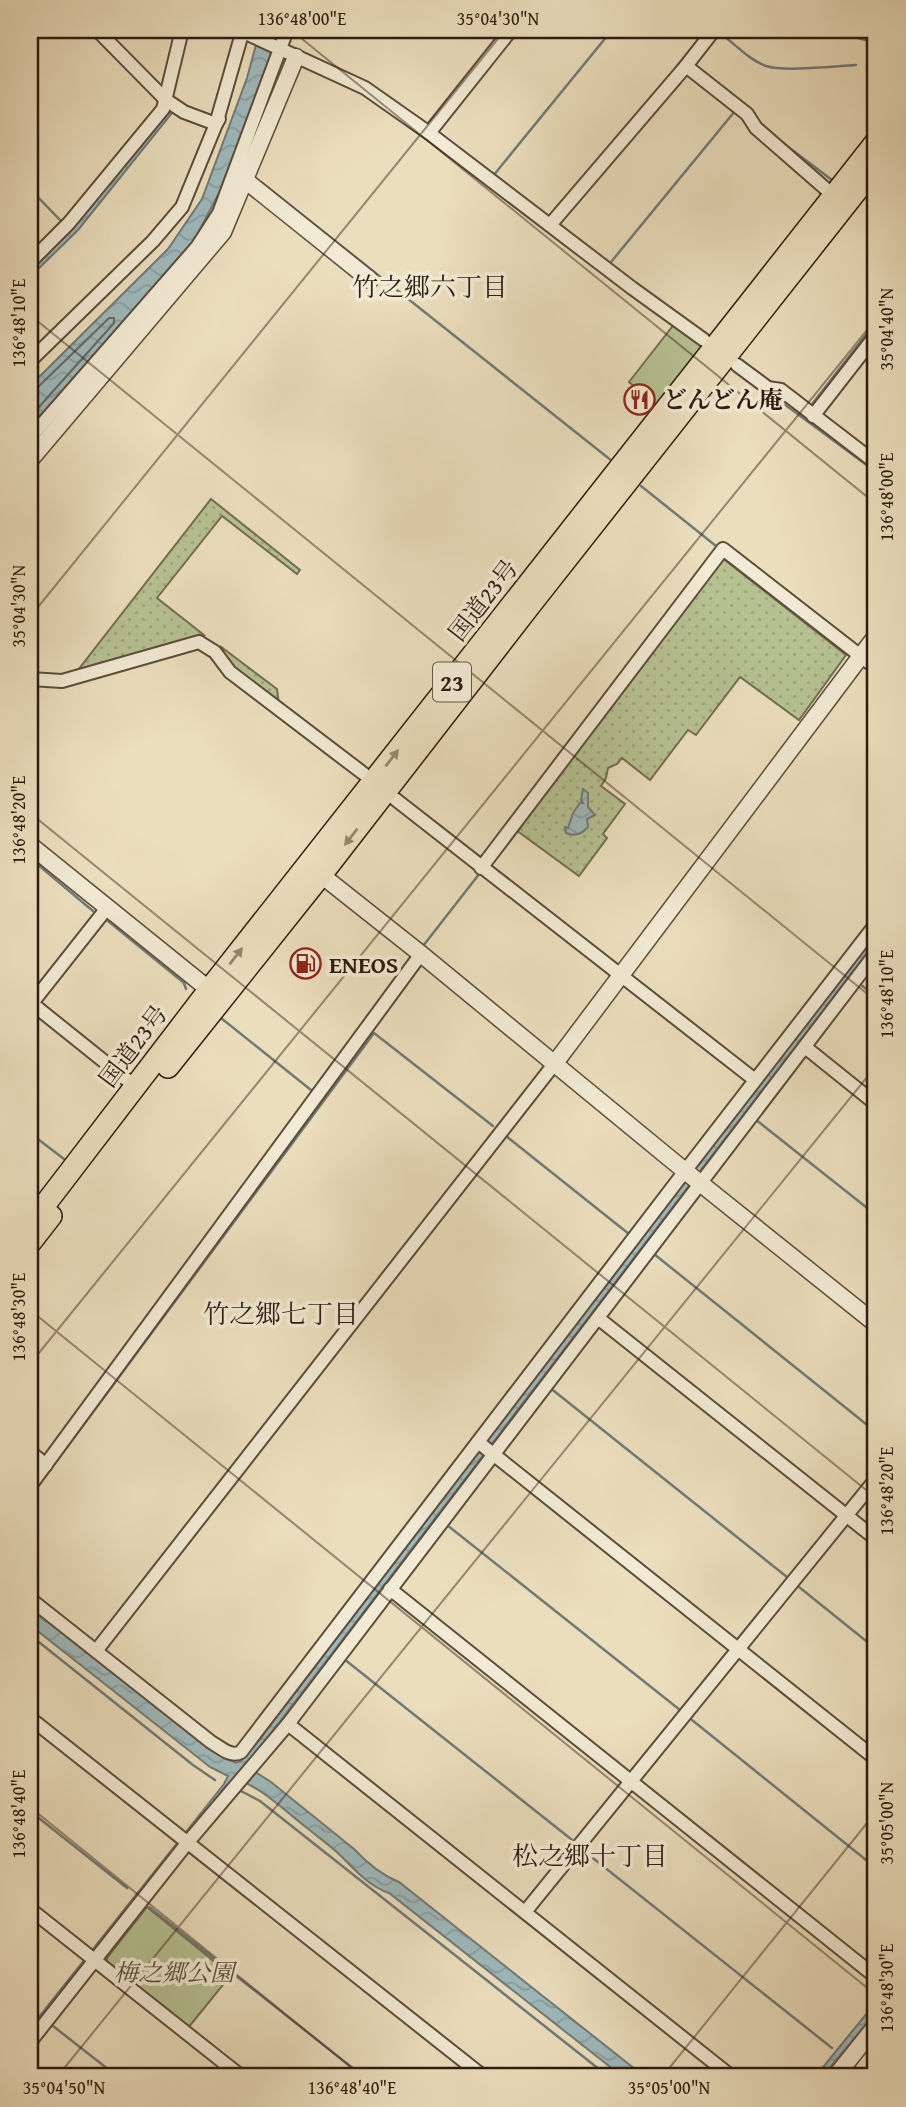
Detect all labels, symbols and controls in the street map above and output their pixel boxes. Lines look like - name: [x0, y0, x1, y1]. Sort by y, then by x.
- text: 136°48'00"E: [258, 5, 346, 32]
- text: 35°04'30"N: [457, 5, 540, 32]
- district label: 竹之郷六丁目: [352, 267, 508, 306]
- text: 136°48'10"E: [5, 279, 32, 367]
- text: 35°04'40"N: [873, 287, 900, 370]
- restaurant icon: どんどん庵: [623, 382, 657, 416]
- place label: どんどん庵: [663, 382, 783, 417]
- text: 136°48'00"E: [873, 453, 900, 541]
- street label: 国道23号: [440, 552, 526, 648]
- text: 35°04'30"N: [5, 564, 32, 647]
- road number: 23: [433, 662, 471, 702]
- one-way arrow: [384, 749, 398, 767]
- text: 136°48'20"E: [5, 776, 32, 864]
- one-way arrow: [343, 828, 358, 846]
- one-way arrow: [228, 947, 243, 965]
- fuel station icon: ENEOS: [289, 947, 323, 981]
- place label: ENEOS: [329, 947, 398, 982]
- text: 136°48'10"E: [873, 950, 900, 1038]
- street label: 国道23号: [90, 997, 176, 1095]
- text: 136°48'30"E: [5, 1273, 32, 1361]
- district label: 竹之郷七丁目: [203, 1294, 359, 1333]
- text: 136°48'20"E: [873, 1447, 900, 1535]
- text: 136°48'40"E: [5, 1770, 32, 1858]
- text: 35°05'00"N: [873, 1781, 900, 1864]
- district label: 松之郷十丁目: [512, 1836, 668, 1875]
- text: 136°48'30"E: [873, 1944, 900, 2032]
- park label: 梅之郷公園: [114, 1955, 238, 1990]
- text: 35°04'50"N: [23, 2074, 106, 2101]
- text: 136°48'40"E: [308, 2074, 396, 2101]
- text: 35°05'00"N: [628, 2074, 711, 2101]

